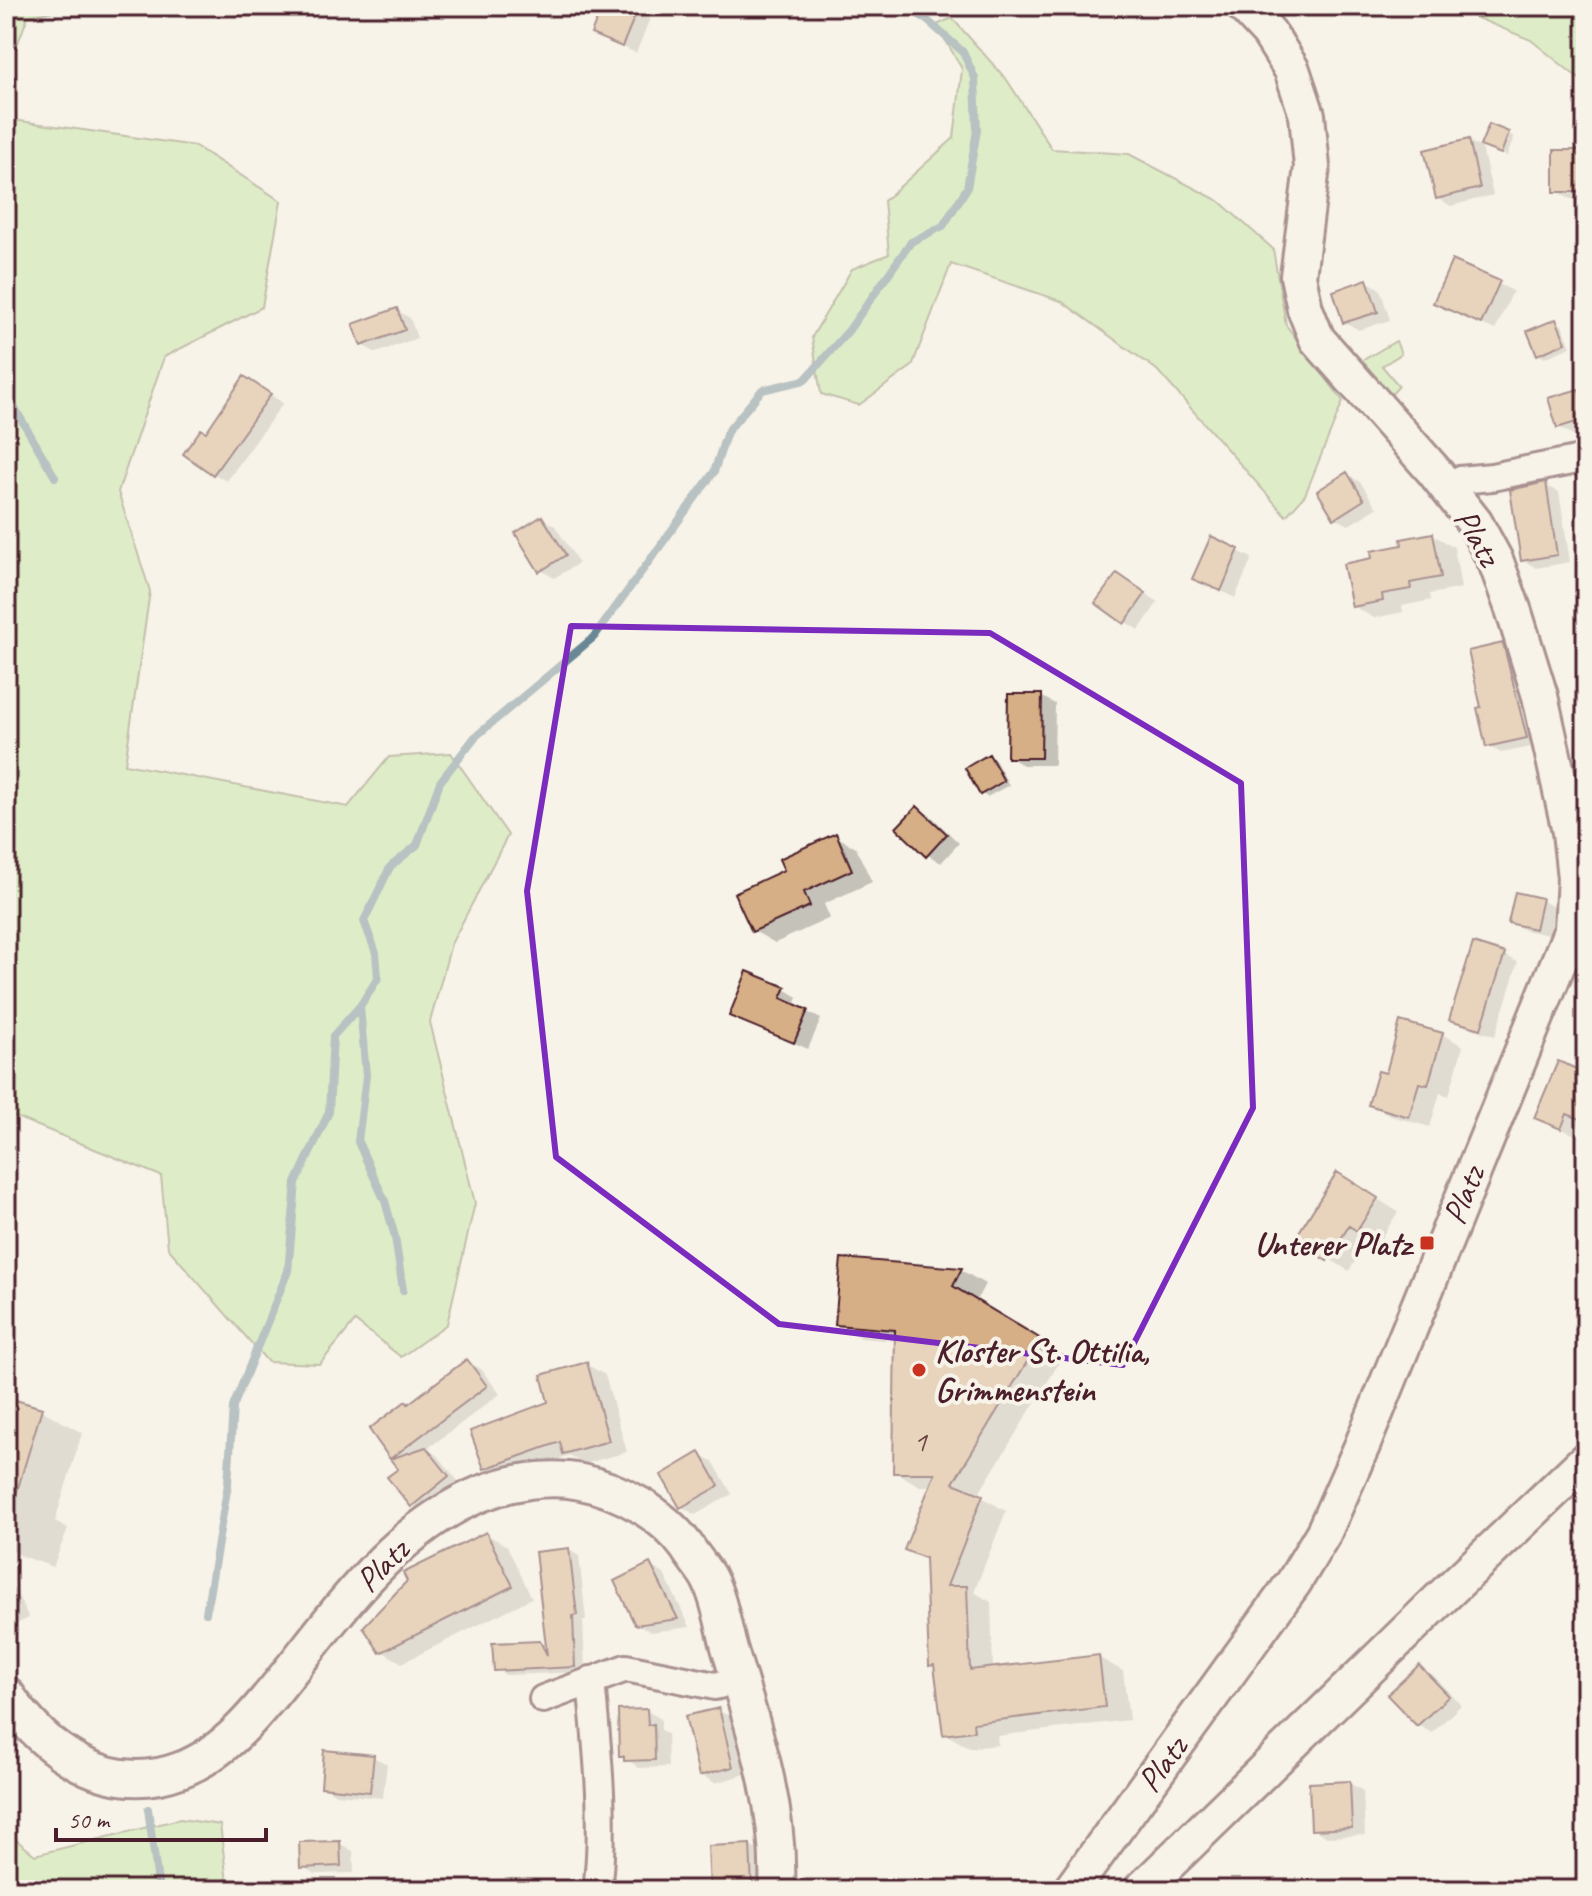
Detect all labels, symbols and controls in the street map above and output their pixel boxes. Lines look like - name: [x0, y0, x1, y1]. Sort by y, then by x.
- street label: Platz: [1445, 501, 1512, 575]
- street label: Platz: [1432, 1158, 1495, 1230]
- place label: Unterer Platz: [1254, 1222, 1414, 1265]
- marker: Unterer Platz: [1418, 1234, 1436, 1252]
- place label: Kloster St. Ottilia, Grimmenstein: [935, 1329, 1150, 1411]
- marker: Kloster St. Ottilia, Grimmenstein: [910, 1361, 928, 1379]
- house number: 1: [913, 1422, 928, 1460]
- street label: Platz: [346, 1527, 420, 1601]
- street label: Platz: [1127, 1726, 1198, 1800]
- scale bar: [56, 1792, 266, 1842]
- text: 50 m: [68, 1805, 111, 1835]

